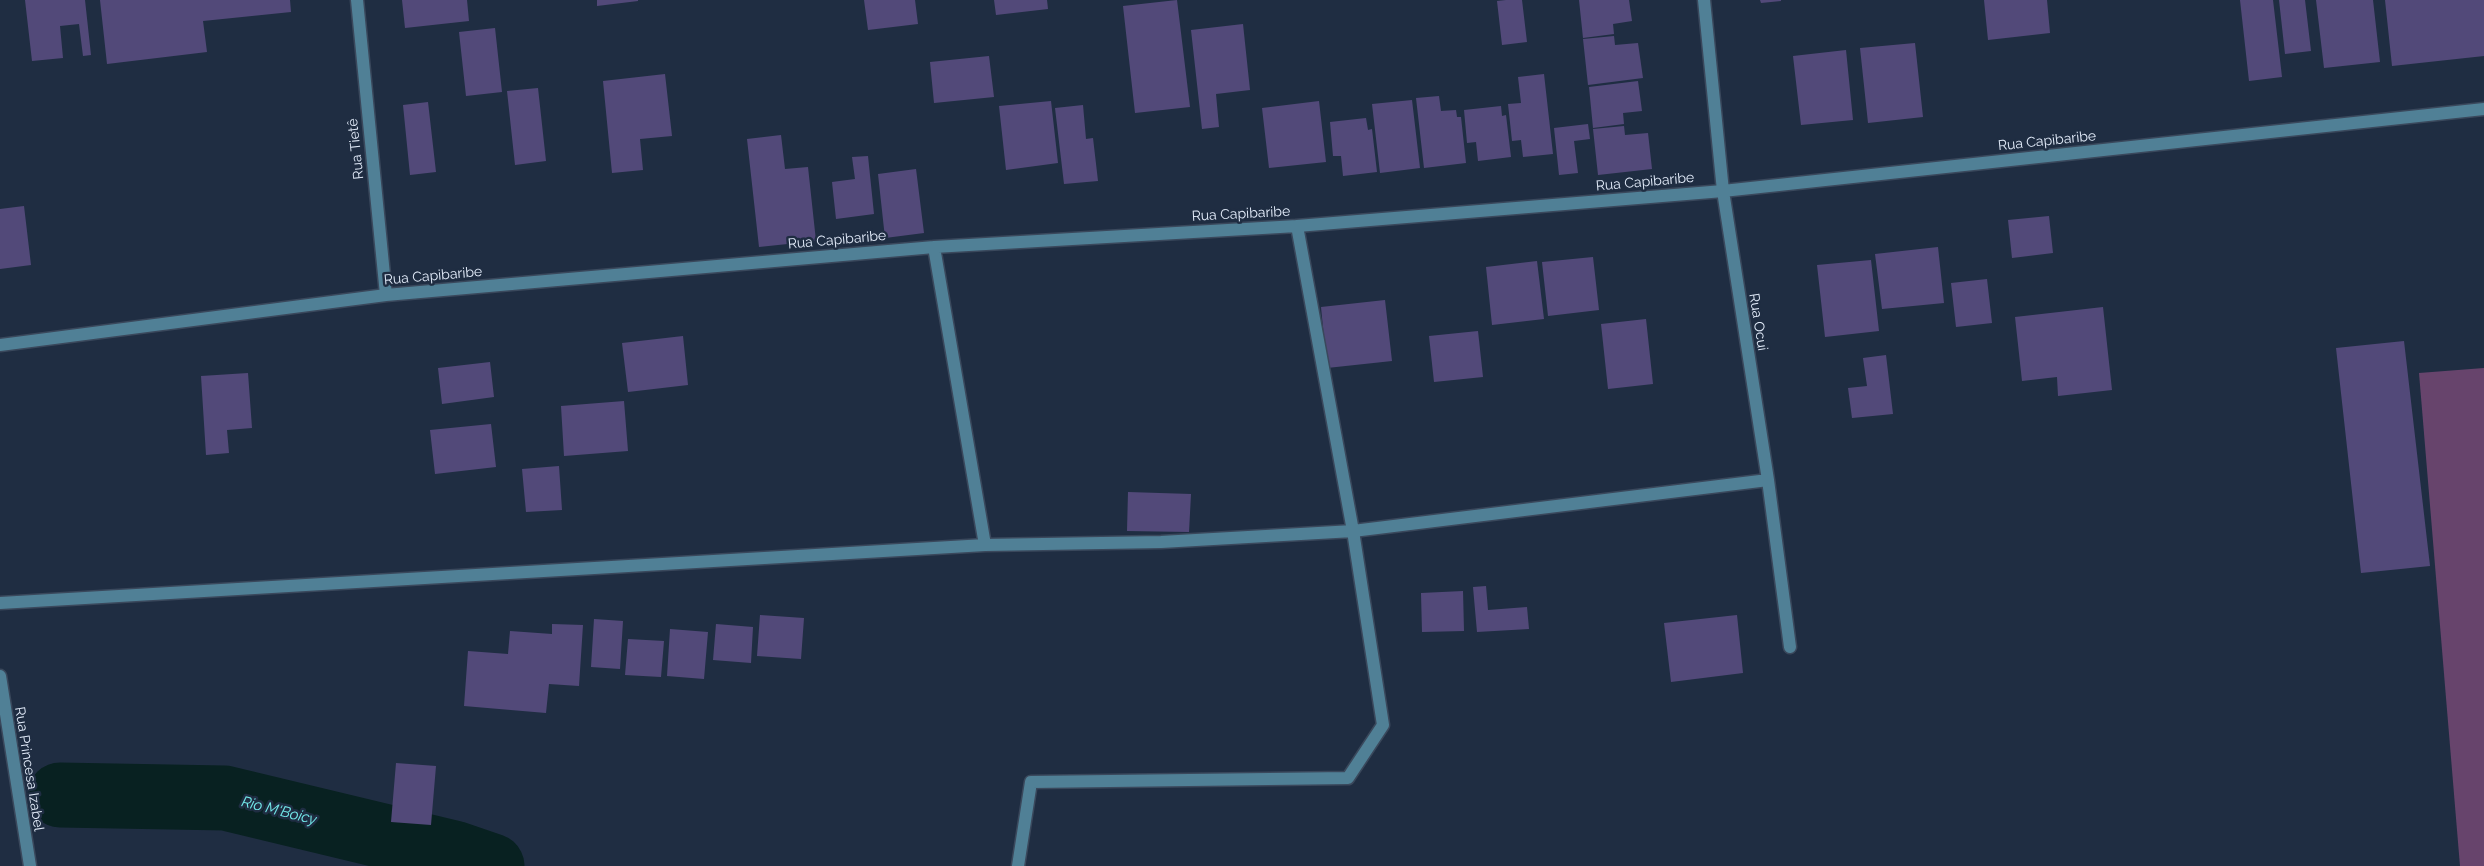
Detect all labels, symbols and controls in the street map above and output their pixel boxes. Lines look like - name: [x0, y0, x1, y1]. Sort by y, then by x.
- street label: Rua Tietê: [344, 118, 368, 180]
- street label: Rua Capibaribe: [1997, 127, 2097, 155]
- street label: Rua Capibaribe: [1595, 169, 1695, 195]
- street label: Rua Capibaribe: [1191, 203, 1291, 225]
- street label: Rua Capibaribe: [787, 227, 887, 253]
- street label: Rua Capibaribe: [383, 263, 483, 289]
- street label: Rua Ocui: [1745, 292, 1771, 352]
- street label: Rua Princesa Izabel: [11, 706, 47, 832]
- water label: Rio M'Boicy: [240, 793, 318, 829]

